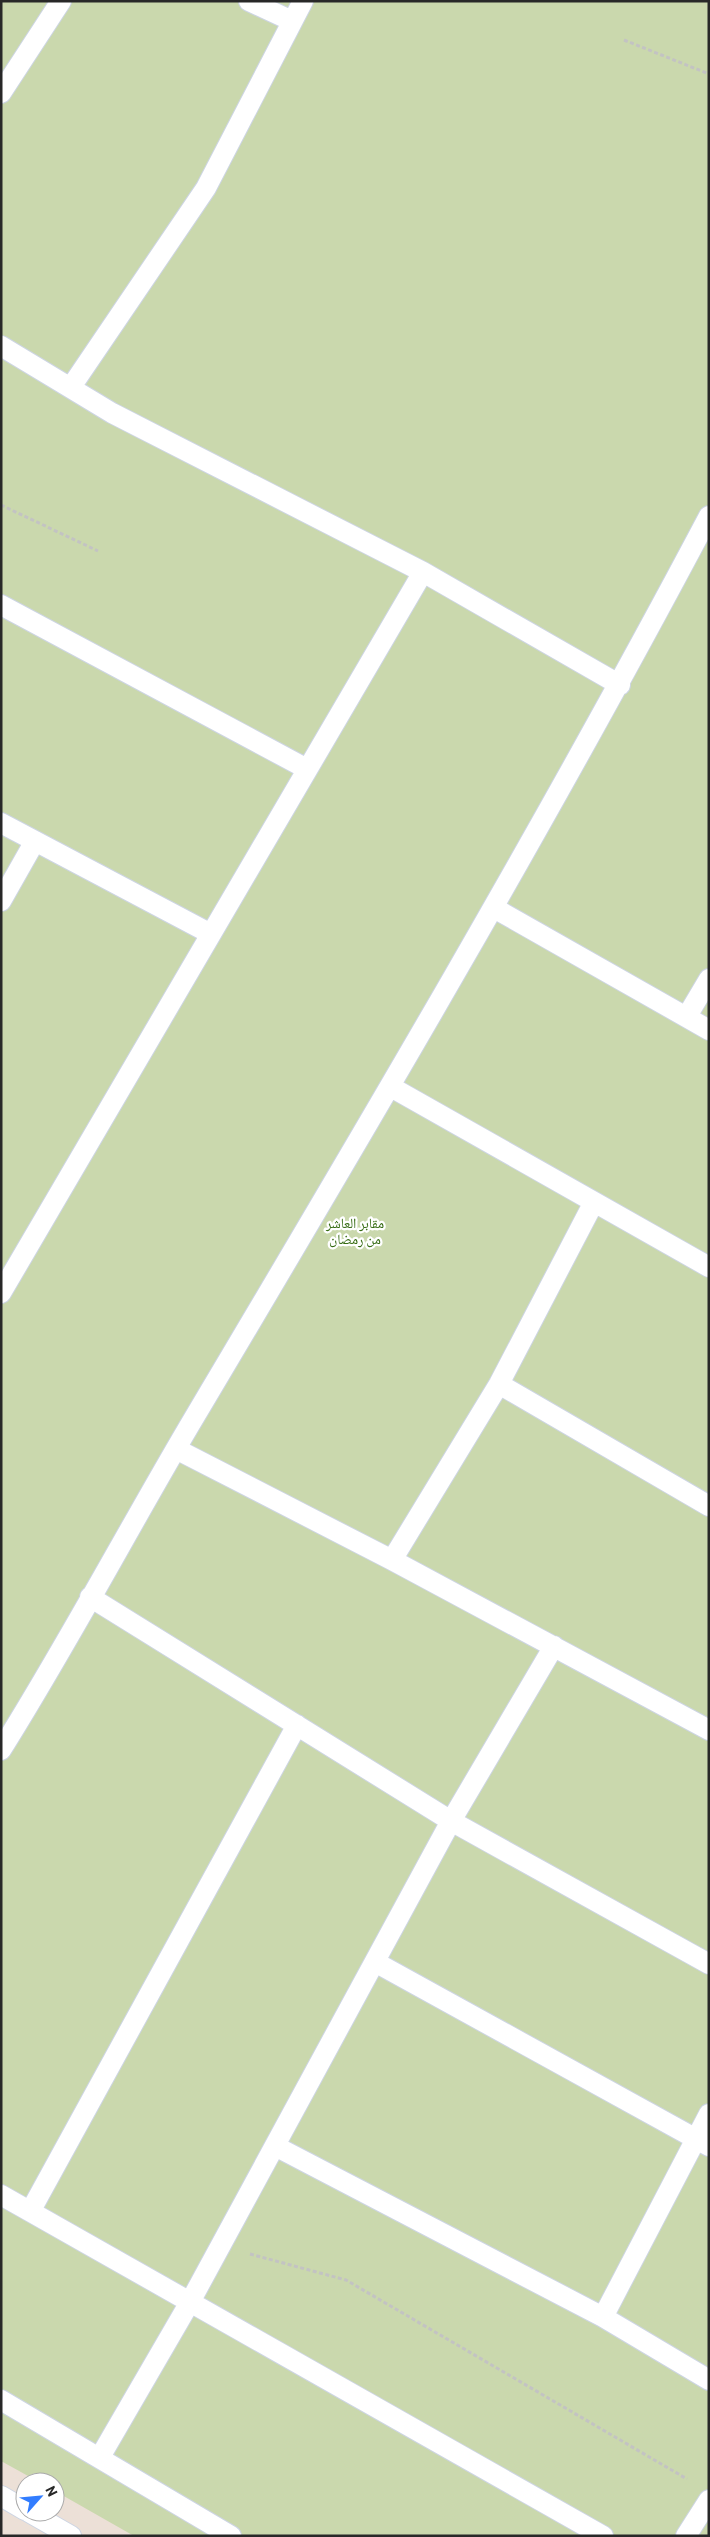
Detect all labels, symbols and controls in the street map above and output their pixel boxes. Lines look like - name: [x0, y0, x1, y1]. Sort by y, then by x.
- park label: مقابر العاشر من رمضان: [325, 1214, 384, 1248]
- north arrow: [15, 2472, 65, 2522]
- text: N: [42, 2483, 62, 2499]

